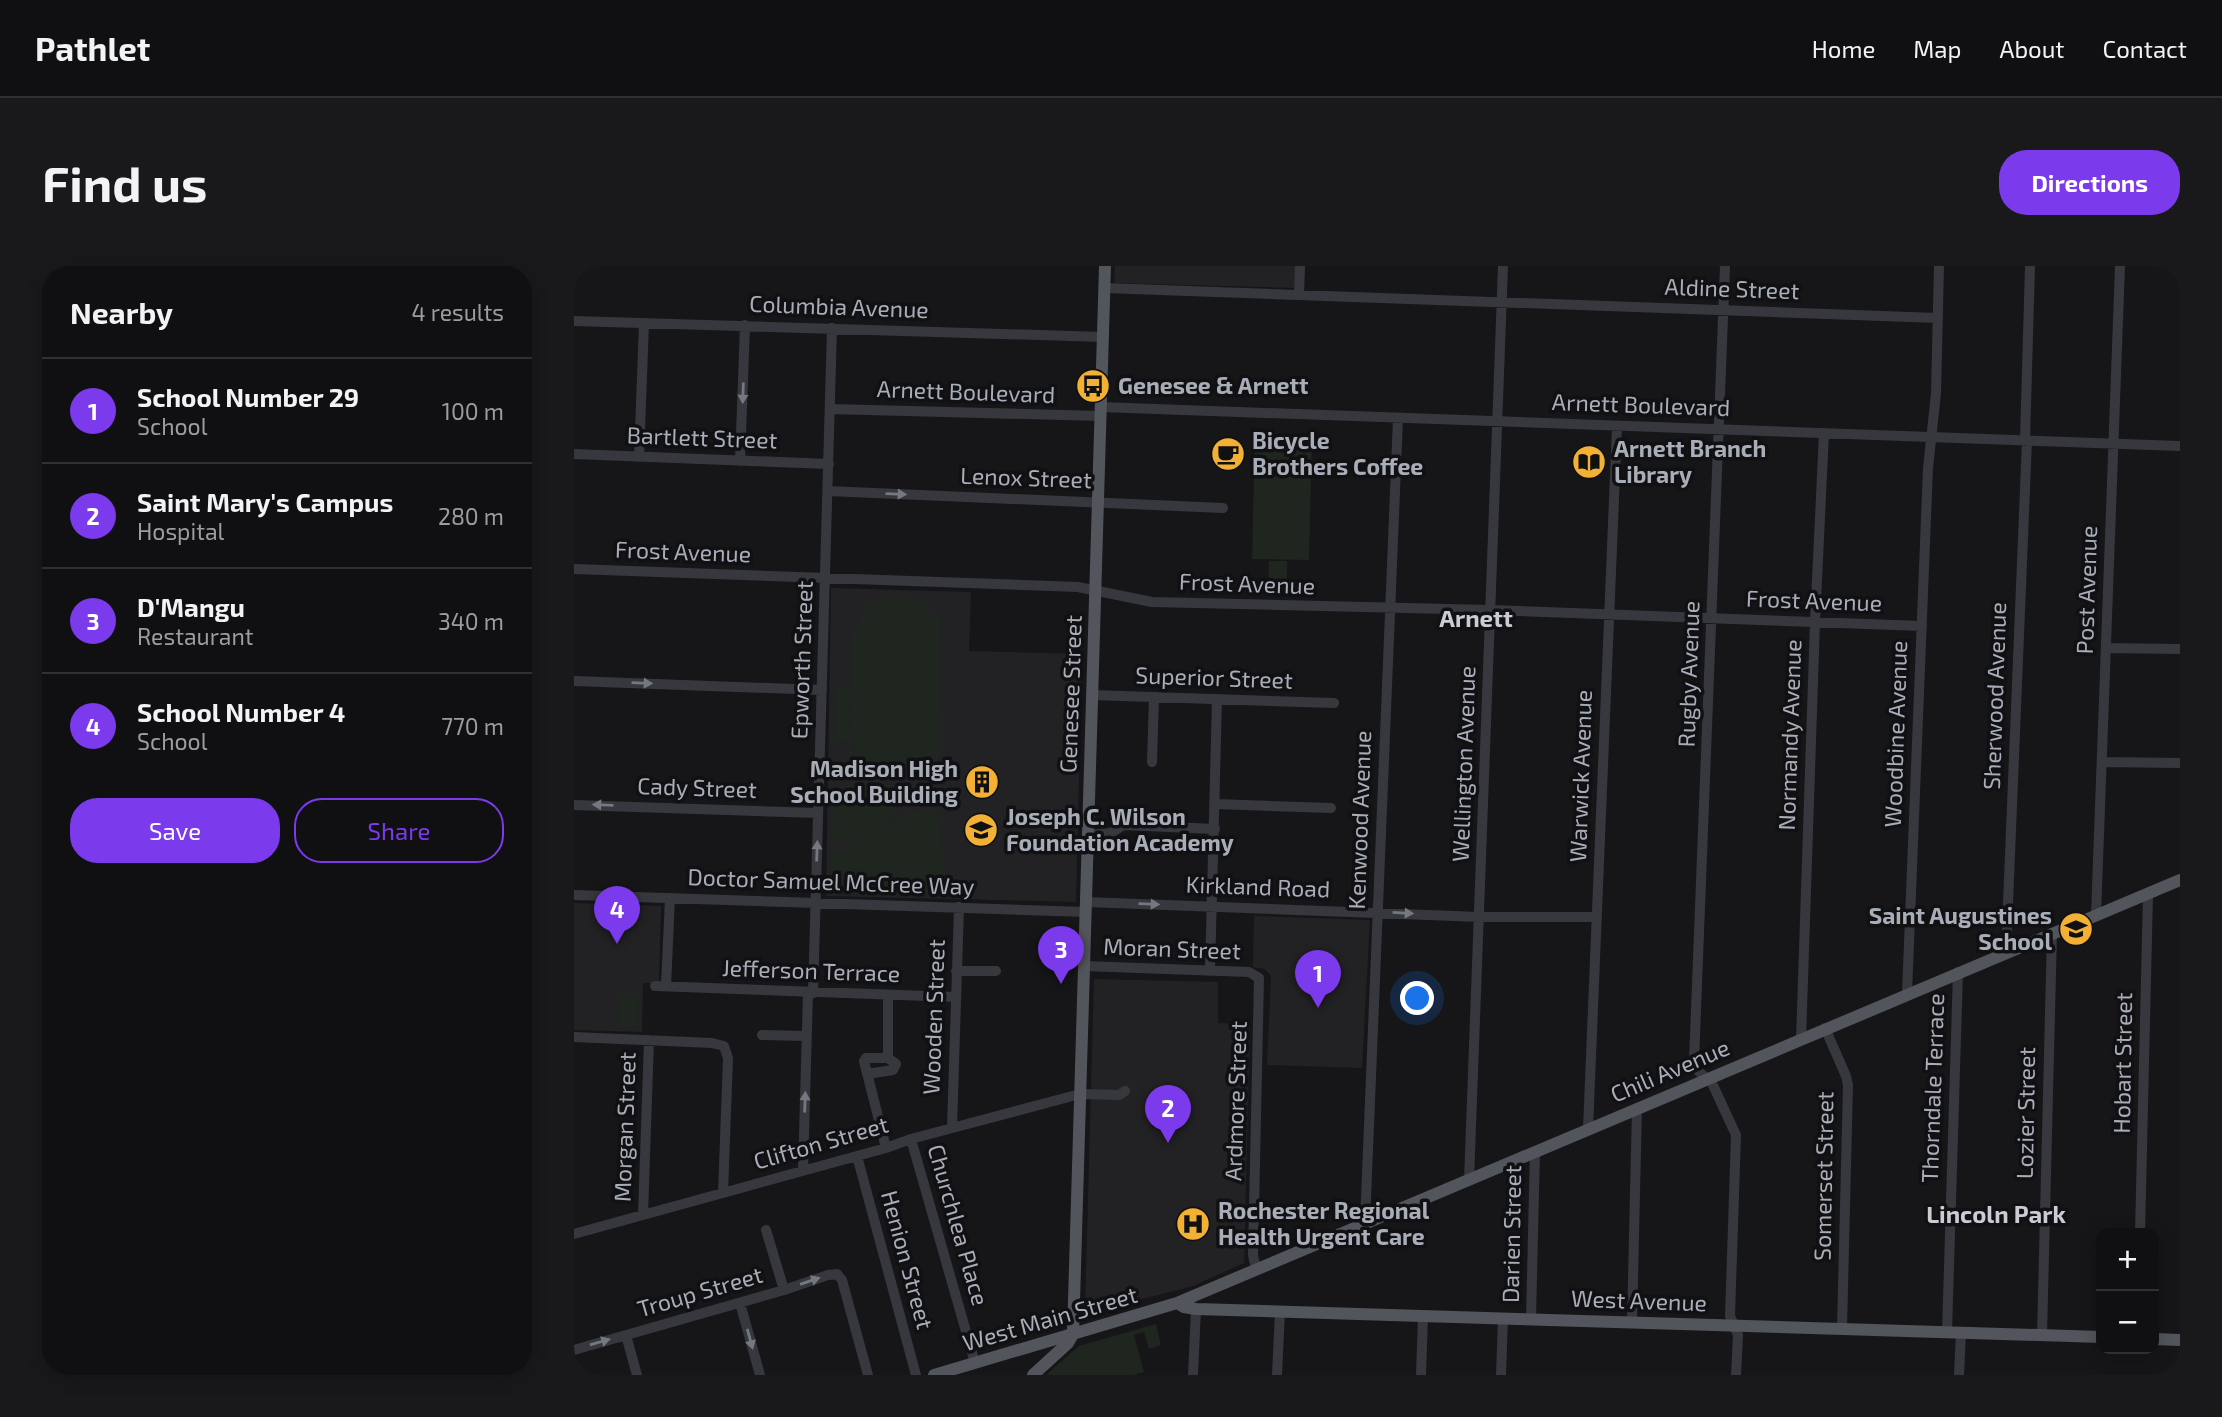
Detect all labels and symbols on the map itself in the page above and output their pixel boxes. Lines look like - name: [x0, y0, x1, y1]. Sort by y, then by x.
- street label: Aldine Street: [1664, 272, 1800, 304]
- street label: Columbia Avenue: [749, 289, 929, 323]
- bus stop icon: Genesee & Arnett: [1074, 367, 1112, 405]
- place label: Genesee & Arnett: [1118, 371, 1308, 399]
- street label: Arnett Boulevard: [876, 374, 1056, 408]
- one-way arrow: [737, 382, 748, 404]
- street label: Arnett Boulevard: [1551, 387, 1731, 421]
- street label: Bartlett Street: [626, 420, 778, 454]
- place label: Bicycle Brothers Coffee: [1252, 426, 1423, 480]
- place label: Arnett Branch Library: [1614, 434, 1766, 488]
- cafe icon: Bicycle Brothers Coffee: [1209, 435, 1247, 473]
- library icon: Arnett Branch Library: [1570, 443, 1608, 481]
- street label: Lenox Street: [960, 461, 1092, 493]
- one-way arrow: [885, 488, 907, 499]
- street label: Post Avenue: [2070, 525, 2102, 655]
- street label: Frost Avenue: [615, 535, 752, 567]
- street label: Frost Avenue: [1179, 567, 1316, 599]
- street label: Epworth Street: [784, 580, 818, 740]
- street label: Frost Avenue: [1746, 584, 1883, 616]
- street label: Rugby Avenue: [1671, 600, 1705, 748]
- street label: Sherwood Avenue: [1977, 602, 2011, 790]
- district label: Arnett: [1439, 603, 1513, 632]
- street label: Genesee Street: [1053, 614, 1087, 773]
- street label: Normandy Avenue: [1772, 639, 1806, 831]
- street label: Woodbine Avenue: [1878, 640, 1912, 828]
- street label: Superior Street: [1135, 660, 1293, 694]
- street label: Wellington Avenue: [1446, 665, 1480, 862]
- one-way arrow: [631, 678, 653, 689]
- street label: Warwick Avenue: [1563, 689, 1597, 863]
- street label: Kenwood Avenue: [1342, 730, 1376, 910]
- place label: Madison High School Building: [790, 754, 959, 808]
- building icon: Madison High School Building: [963, 763, 1001, 801]
- street label: Cady Street: [637, 771, 758, 803]
- one-way arrow: [592, 800, 614, 811]
- place label: Joseph C. Wilson Foundation Academy: [1006, 802, 1234, 856]
- school or university icon: Joseph C. Wilson Foundation Academy: [962, 811, 1000, 849]
- one-way arrow: [812, 840, 823, 862]
- street label: Doctor Samuel McCree Way: [687, 862, 975, 900]
- street label: Kirkland Road: [1185, 869, 1331, 903]
- pin: 4: [594, 886, 640, 944]
- one-way arrow: [1138, 899, 1160, 910]
- place label: Saint Augustines School: [1869, 901, 2052, 955]
- one-way arrow: [1392, 907, 1414, 918]
- school or university icon: Saint Augustines School: [2057, 910, 2095, 948]
- pin: 3: [1038, 926, 1084, 984]
- street label: Moran Street: [1103, 932, 1241, 964]
- street label: Wooden Street: [916, 939, 950, 1095]
- pin: 1: [1295, 950, 1341, 1008]
- street label: Jefferson Terrace: [721, 953, 901, 987]
- your location: [1400, 981, 1434, 1015]
- street label: Hobart Street: [2107, 992, 2137, 1134]
- street label: Thorndale Terrace: [1915, 993, 1949, 1183]
- street label: Ardmore Street: [1218, 1020, 1252, 1181]
- street label: Chili Avenue: [1606, 1033, 1733, 1108]
- street label: Lozier Street: [2010, 1046, 2040, 1179]
- street label: Morgan Street: [607, 1051, 641, 1202]
- pin: 2: [1145, 1085, 1191, 1143]
- one-way arrow: [800, 1091, 811, 1113]
- street label: Somerset Street: [1808, 1091, 1838, 1261]
- street label: Clifton Street: [750, 1109, 891, 1175]
- street label: Churchlea Place: [923, 1141, 995, 1309]
- street label: Darien Street: [1496, 1165, 1526, 1303]
- street label: Henion Street: [876, 1187, 940, 1332]
- place label: Rochester Regional Health Urgent Care: [1218, 1196, 1430, 1250]
- district label: Lincoln Park: [1926, 1199, 2066, 1228]
- hospital icon: Rochester Regional Health Urgent Care: [1174, 1205, 1212, 1243]
- street label: Troup Street: [634, 1260, 766, 1322]
- one-way arrow: [800, 1275, 821, 1286]
- street label: West Main Street: [959, 1280, 1140, 1356]
- street label: West Avenue: [1571, 1284, 1707, 1316]
- one-way arrow: [745, 1329, 755, 1350]
- one-way arrow: [590, 1337, 611, 1347]

